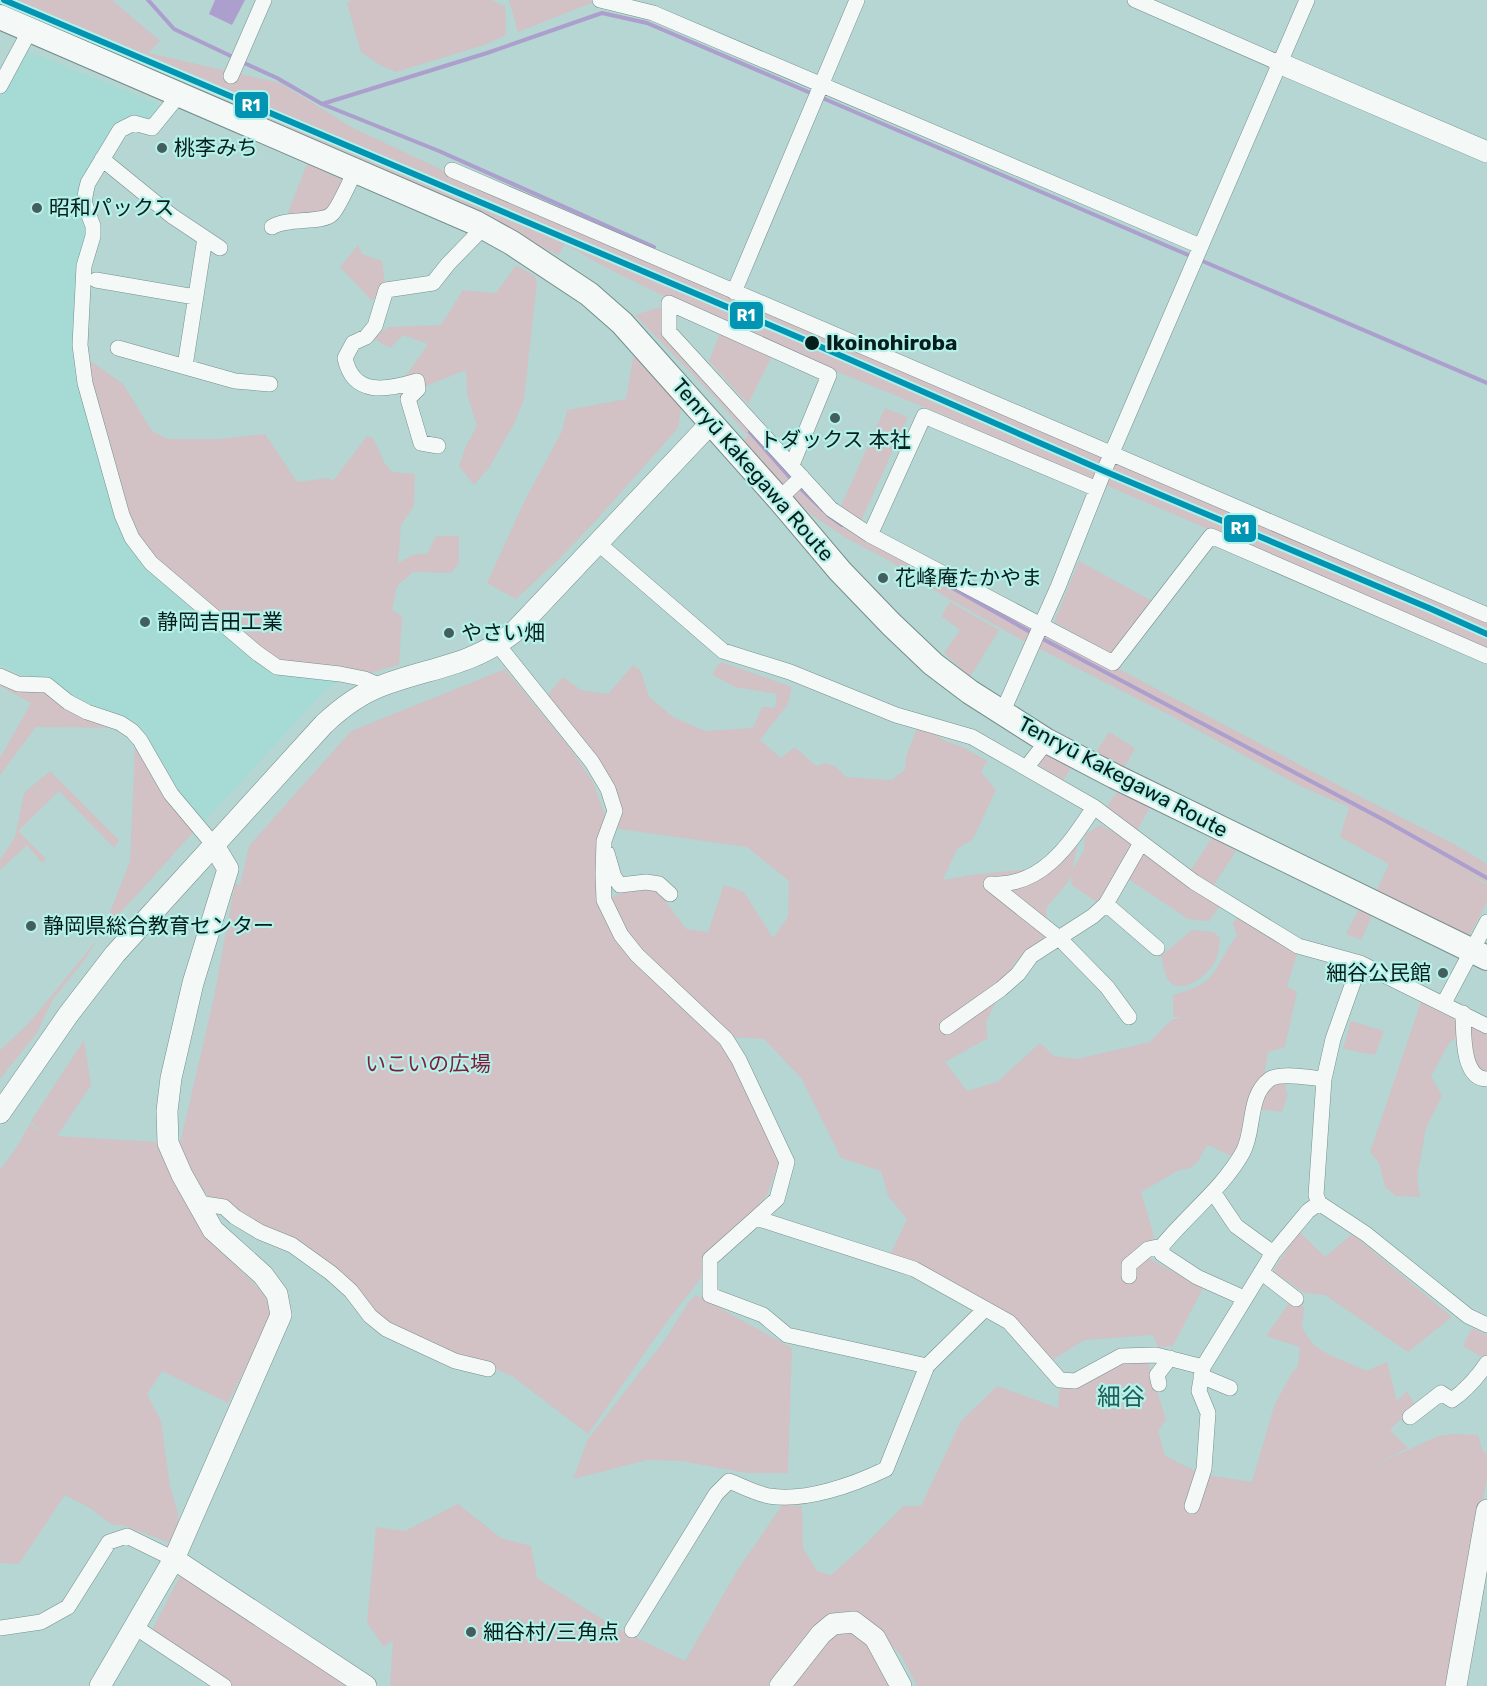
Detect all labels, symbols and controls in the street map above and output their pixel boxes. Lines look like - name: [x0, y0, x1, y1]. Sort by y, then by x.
- line badge: R1: [234, 91, 269, 119]
- text: R1: [241, 96, 261, 115]
- place label: 桃李みち: [174, 135, 258, 160]
- marker: 桃李みち: [155, 141, 169, 155]
- place label: 昭和パックス: [49, 195, 174, 220]
- marker: 昭和パックス: [30, 201, 44, 215]
- line badge: R1: [729, 301, 764, 330]
- text: R1: [736, 306, 756, 325]
- place label: Ikoinohiroba: [826, 330, 957, 355]
- marker: Ikoinohiroba: [803, 334, 821, 352]
- street label: Tenryū Kakegawa Route: [667, 373, 839, 566]
- marker: トダックス 本社: [828, 411, 842, 425]
- place label: トダックス 本社: [759, 427, 911, 452]
- line badge: R1: [1223, 514, 1257, 543]
- text: R1: [1230, 519, 1250, 538]
- place label: 花峰庵たかやま: [895, 565, 1042, 590]
- marker: 花峰庵たかやま: [876, 571, 890, 585]
- place label: 静岡吉田工業: [157, 609, 283, 634]
- marker: 静岡吉田工業: [138, 615, 152, 629]
- place label: やさい畑: [461, 620, 545, 645]
- marker: やさい畑: [442, 626, 456, 640]
- street label: Tenryū Kakegawa Route: [1014, 711, 1232, 842]
- place label: 静岡県総合教育センター: [43, 913, 274, 938]
- marker: 静岡県総合教育センター: [24, 919, 38, 933]
- place label: 細谷公民館: [1326, 960, 1431, 985]
- marker: 細谷公民館: [1436, 966, 1450, 980]
- park label: いこいの広場: [365, 1051, 491, 1076]
- district label: 細谷: [1097, 1383, 1145, 1411]
- place label: 細谷村/三角点: [483, 1619, 619, 1644]
- marker: 細谷村/三角点: [464, 1625, 478, 1639]

